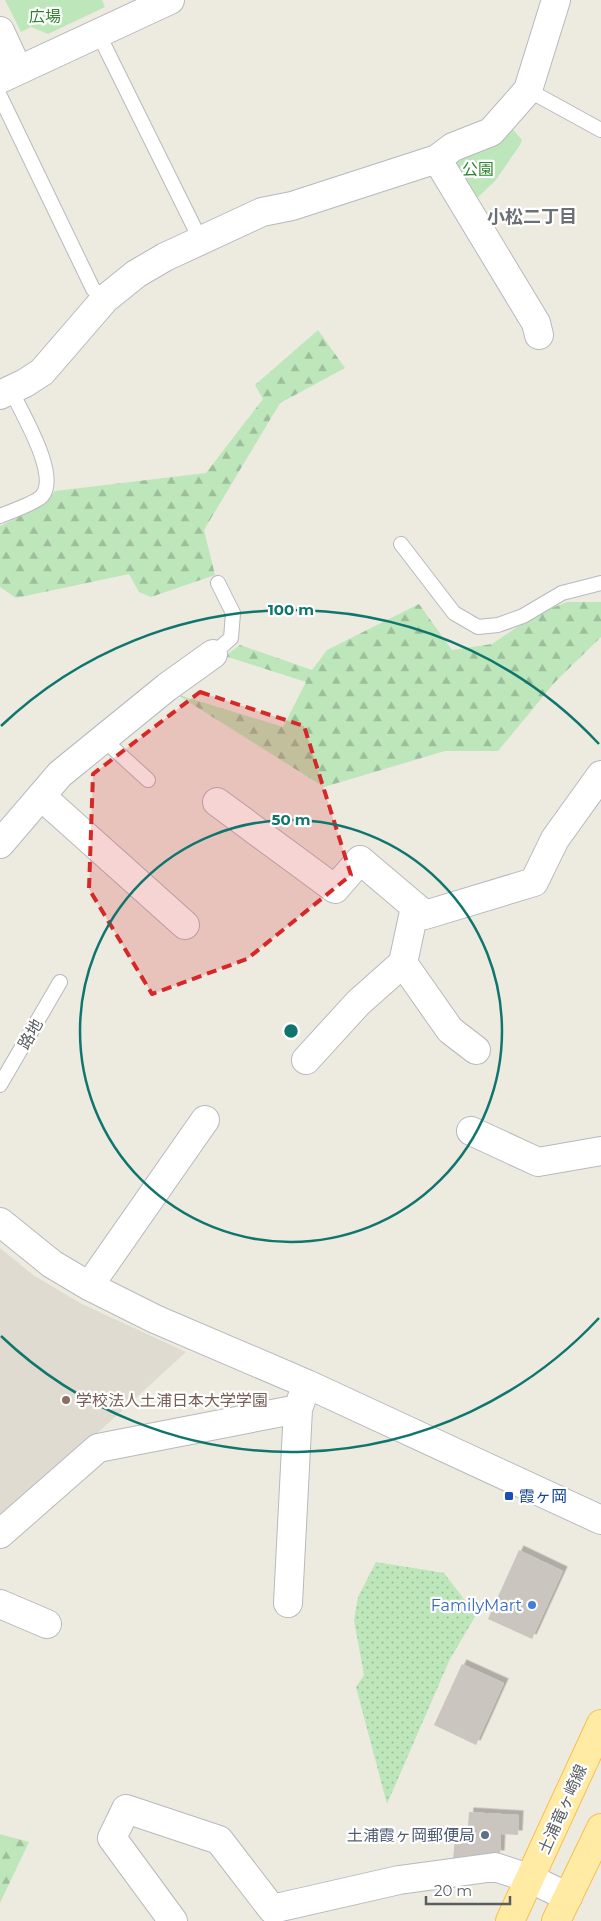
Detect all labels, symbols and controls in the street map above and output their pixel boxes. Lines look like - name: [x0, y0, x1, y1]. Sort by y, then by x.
- park label: 広場: [29, 7, 61, 26]
- park label: 公園: [462, 160, 494, 179]
- district label: 小松二丁目: [487, 206, 577, 228]
- text: 100 m: [268, 600, 314, 619]
- text: 50 m: [271, 810, 311, 829]
- street label: 路地: [14, 1016, 47, 1053]
- centre of rings: [282, 1022, 300, 1040]
- place label: 学校法人土浦日本大学学園: [76, 1391, 268, 1410]
- marker: 学校法人土浦日本大学学園: [60, 1394, 72, 1406]
- place label: 霞ヶ岡: [519, 1487, 567, 1506]
- marker: 霞ヶ岡: [503, 1490, 515, 1502]
- place label: FamilyMart: [431, 1596, 522, 1615]
- marker: FamilyMart: [526, 1599, 538, 1611]
- street label: 土浦竜ヶ崎線: [534, 1761, 591, 1857]
- place label: 土浦霞ヶ岡郵便局: [347, 1826, 475, 1845]
- marker: 土浦霞ヶ岡郵便局: [479, 1829, 491, 1841]
- scale bar: [426, 1874, 510, 1906]
- text: 20 m: [434, 1881, 472, 1900]

